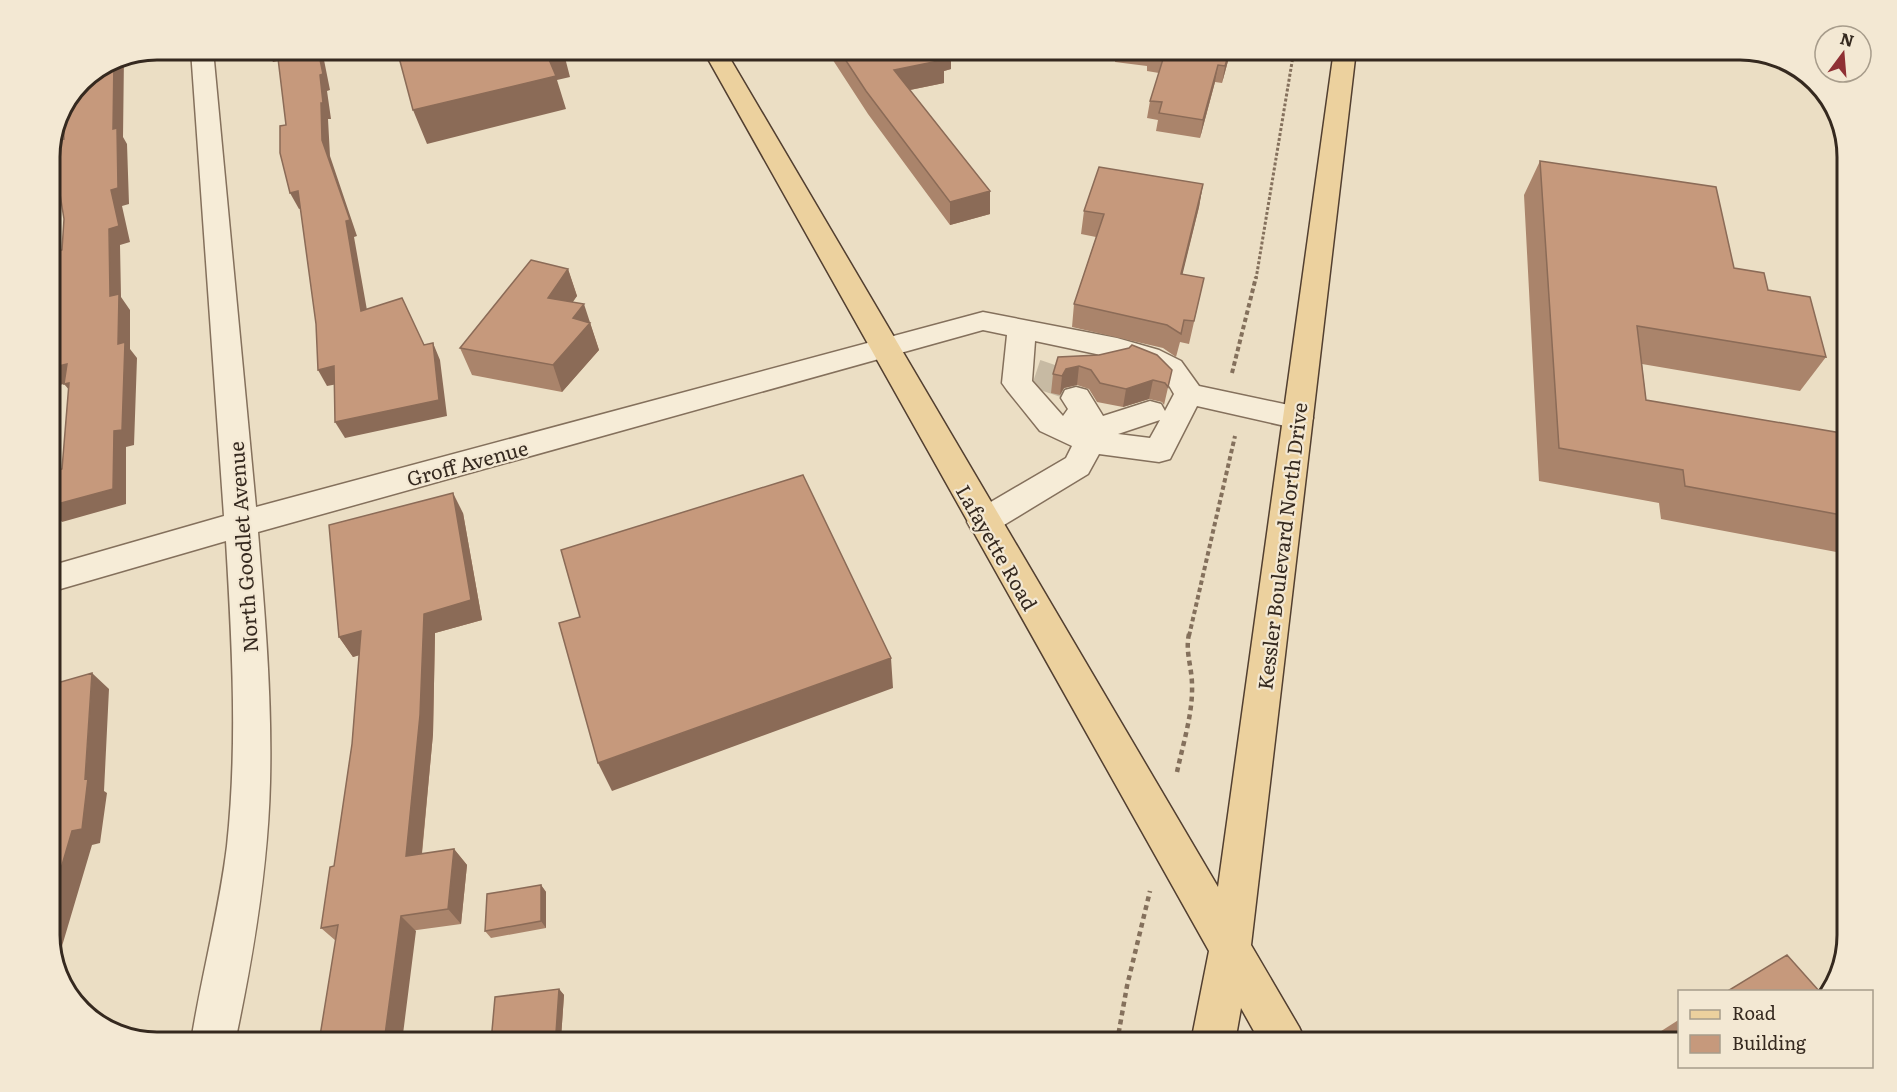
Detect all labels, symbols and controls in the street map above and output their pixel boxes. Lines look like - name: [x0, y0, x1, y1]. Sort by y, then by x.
- north arrow: [1813, 24, 1873, 84]
- text: N: [1838, 25, 1857, 52]
- street label: Kessler Boulevard North Drive: [1248, 401, 1314, 691]
- street label: Groff Avenue: [403, 431, 531, 493]
- street label: North Goodlet Avenue: [220, 440, 264, 654]
- street label: Lafayette Road: [950, 479, 1046, 615]
- legend: [1678, 990, 1873, 1068]
- text: Road: [1732, 999, 1776, 1026]
- text: Building: [1732, 1029, 1807, 1056]

